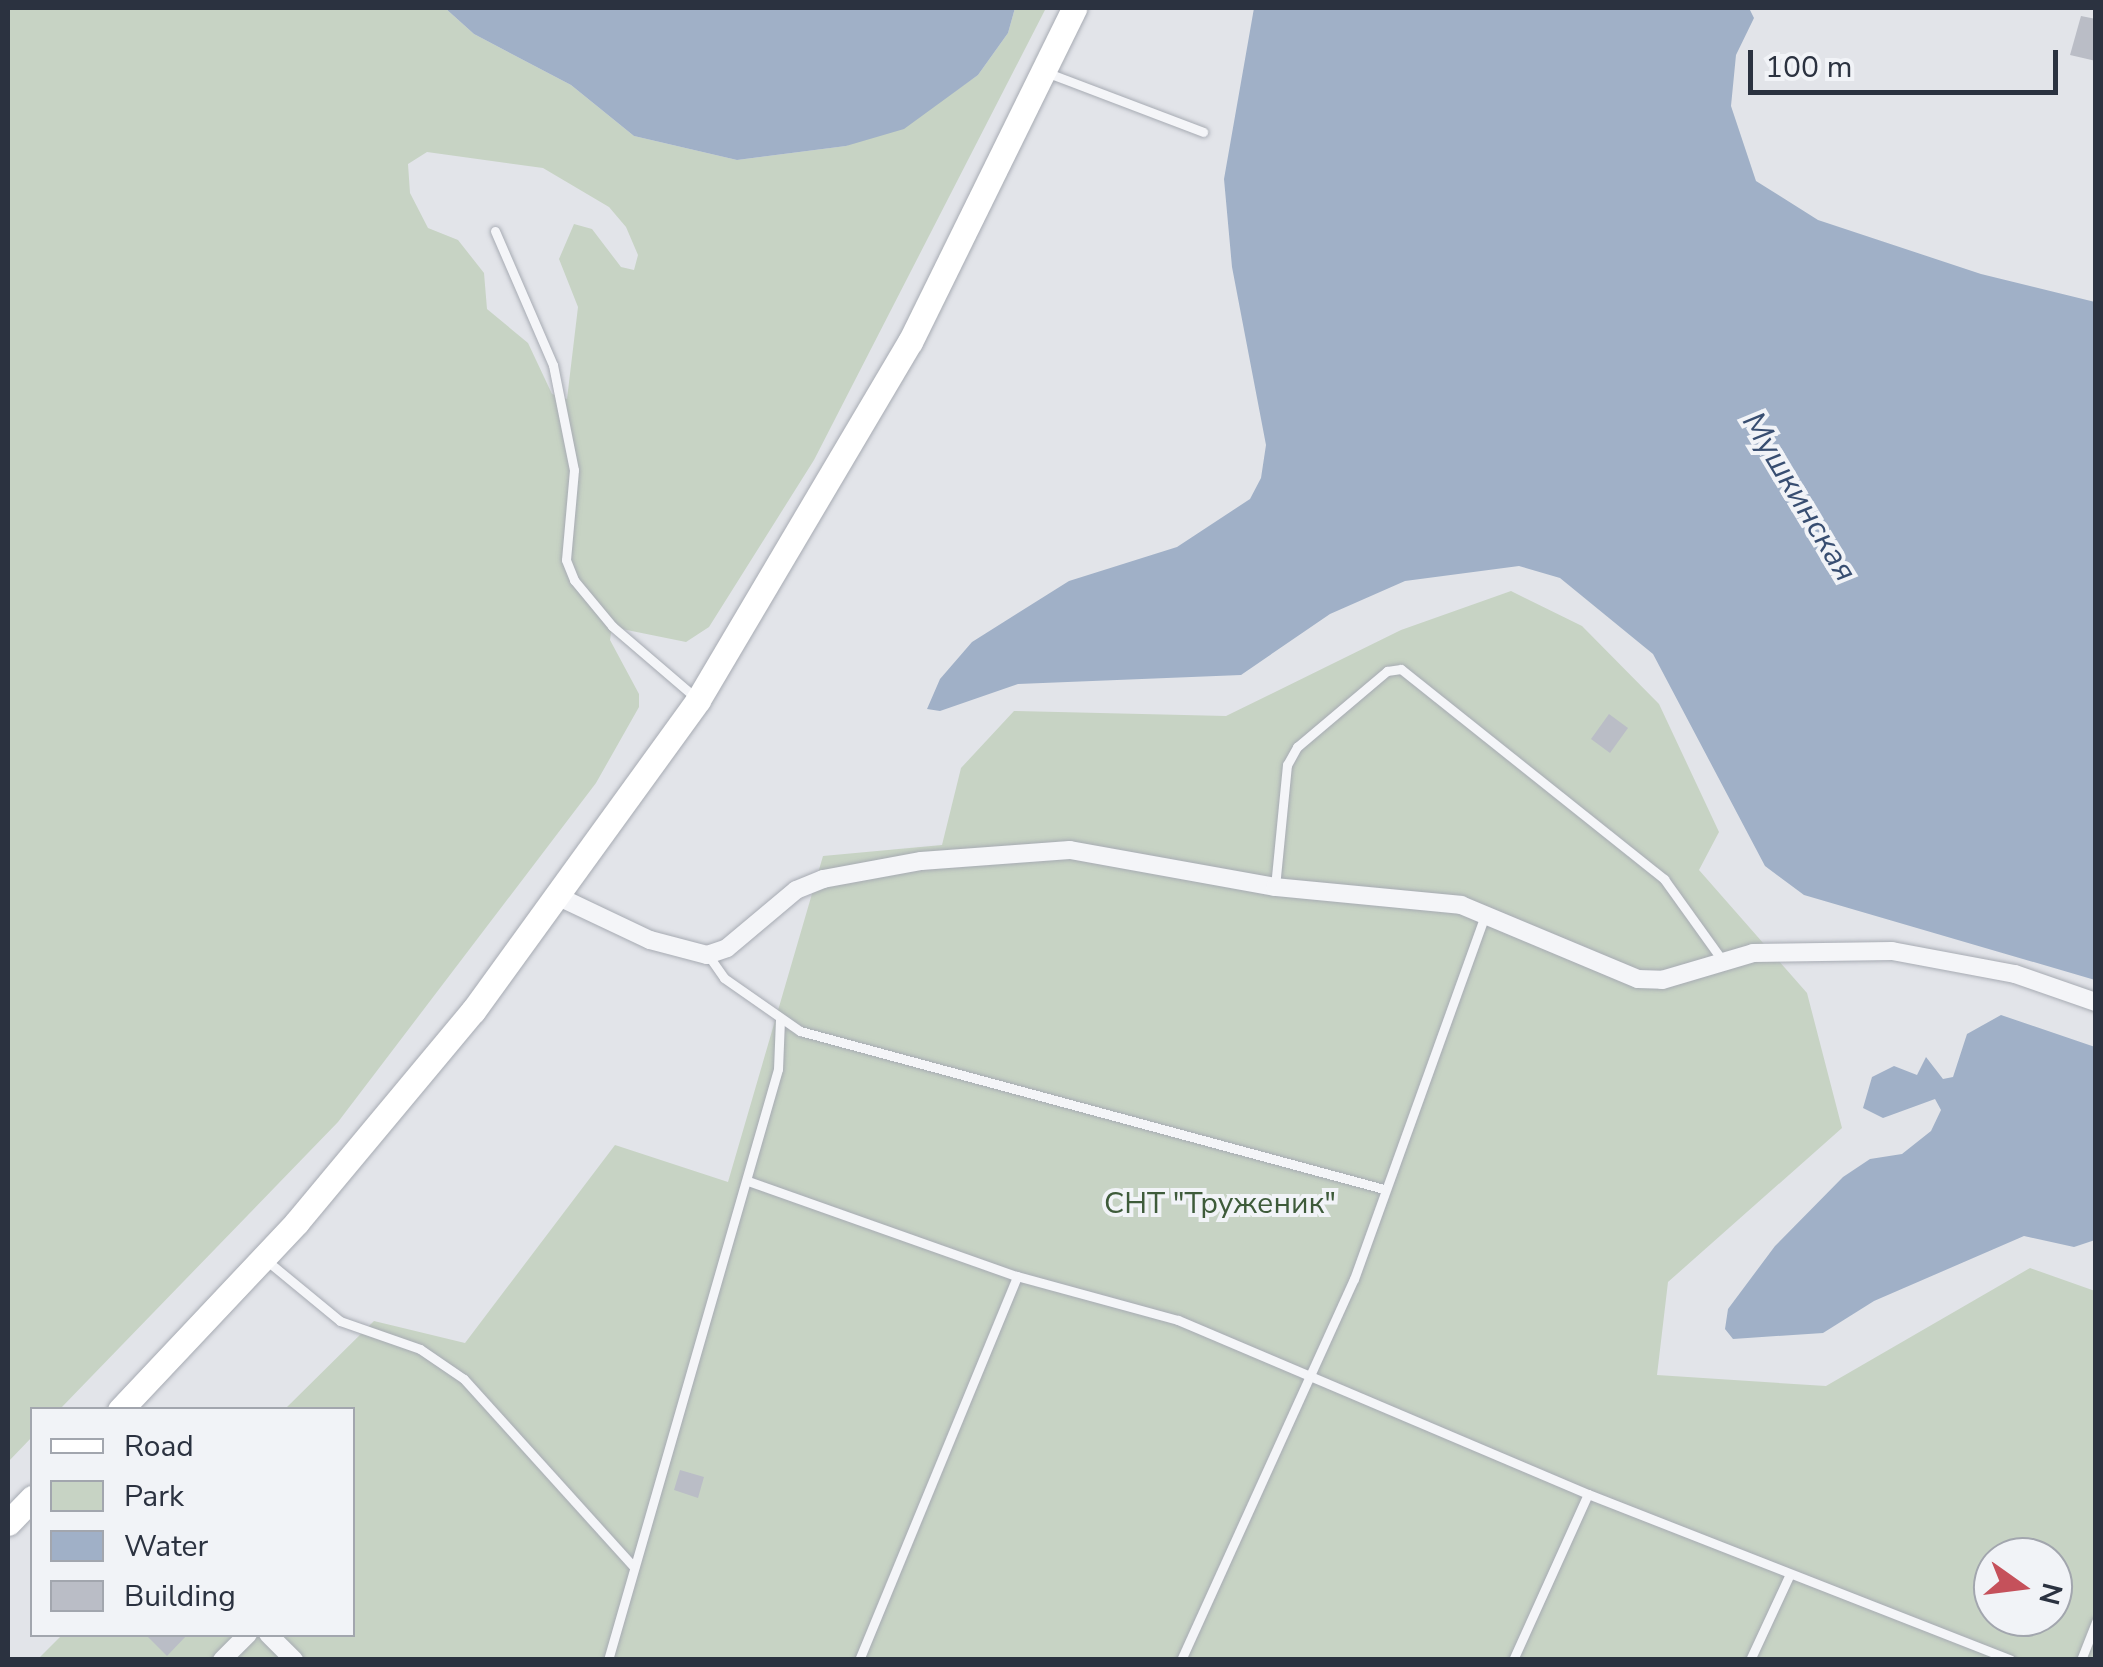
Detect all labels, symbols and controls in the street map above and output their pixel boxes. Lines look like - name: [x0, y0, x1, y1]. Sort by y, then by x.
- scale bar: [1753, 30, 2063, 92]
- text: 100 m: [1765, 47, 1852, 88]
- water label: Мушкинская: [1733, 405, 1865, 589]
- park label: СНТ "Труженик": [1104, 1186, 1336, 1222]
- legend: [30, 1407, 355, 1637]
- text: Road: [124, 1426, 194, 1467]
- text: Park: [124, 1476, 184, 1517]
- text: Water: [124, 1526, 208, 1567]
- north arrow: [1973, 1537, 2073, 1637]
- text: Building: [124, 1576, 236, 1617]
- text: N: [2029, 1579, 2071, 1609]

